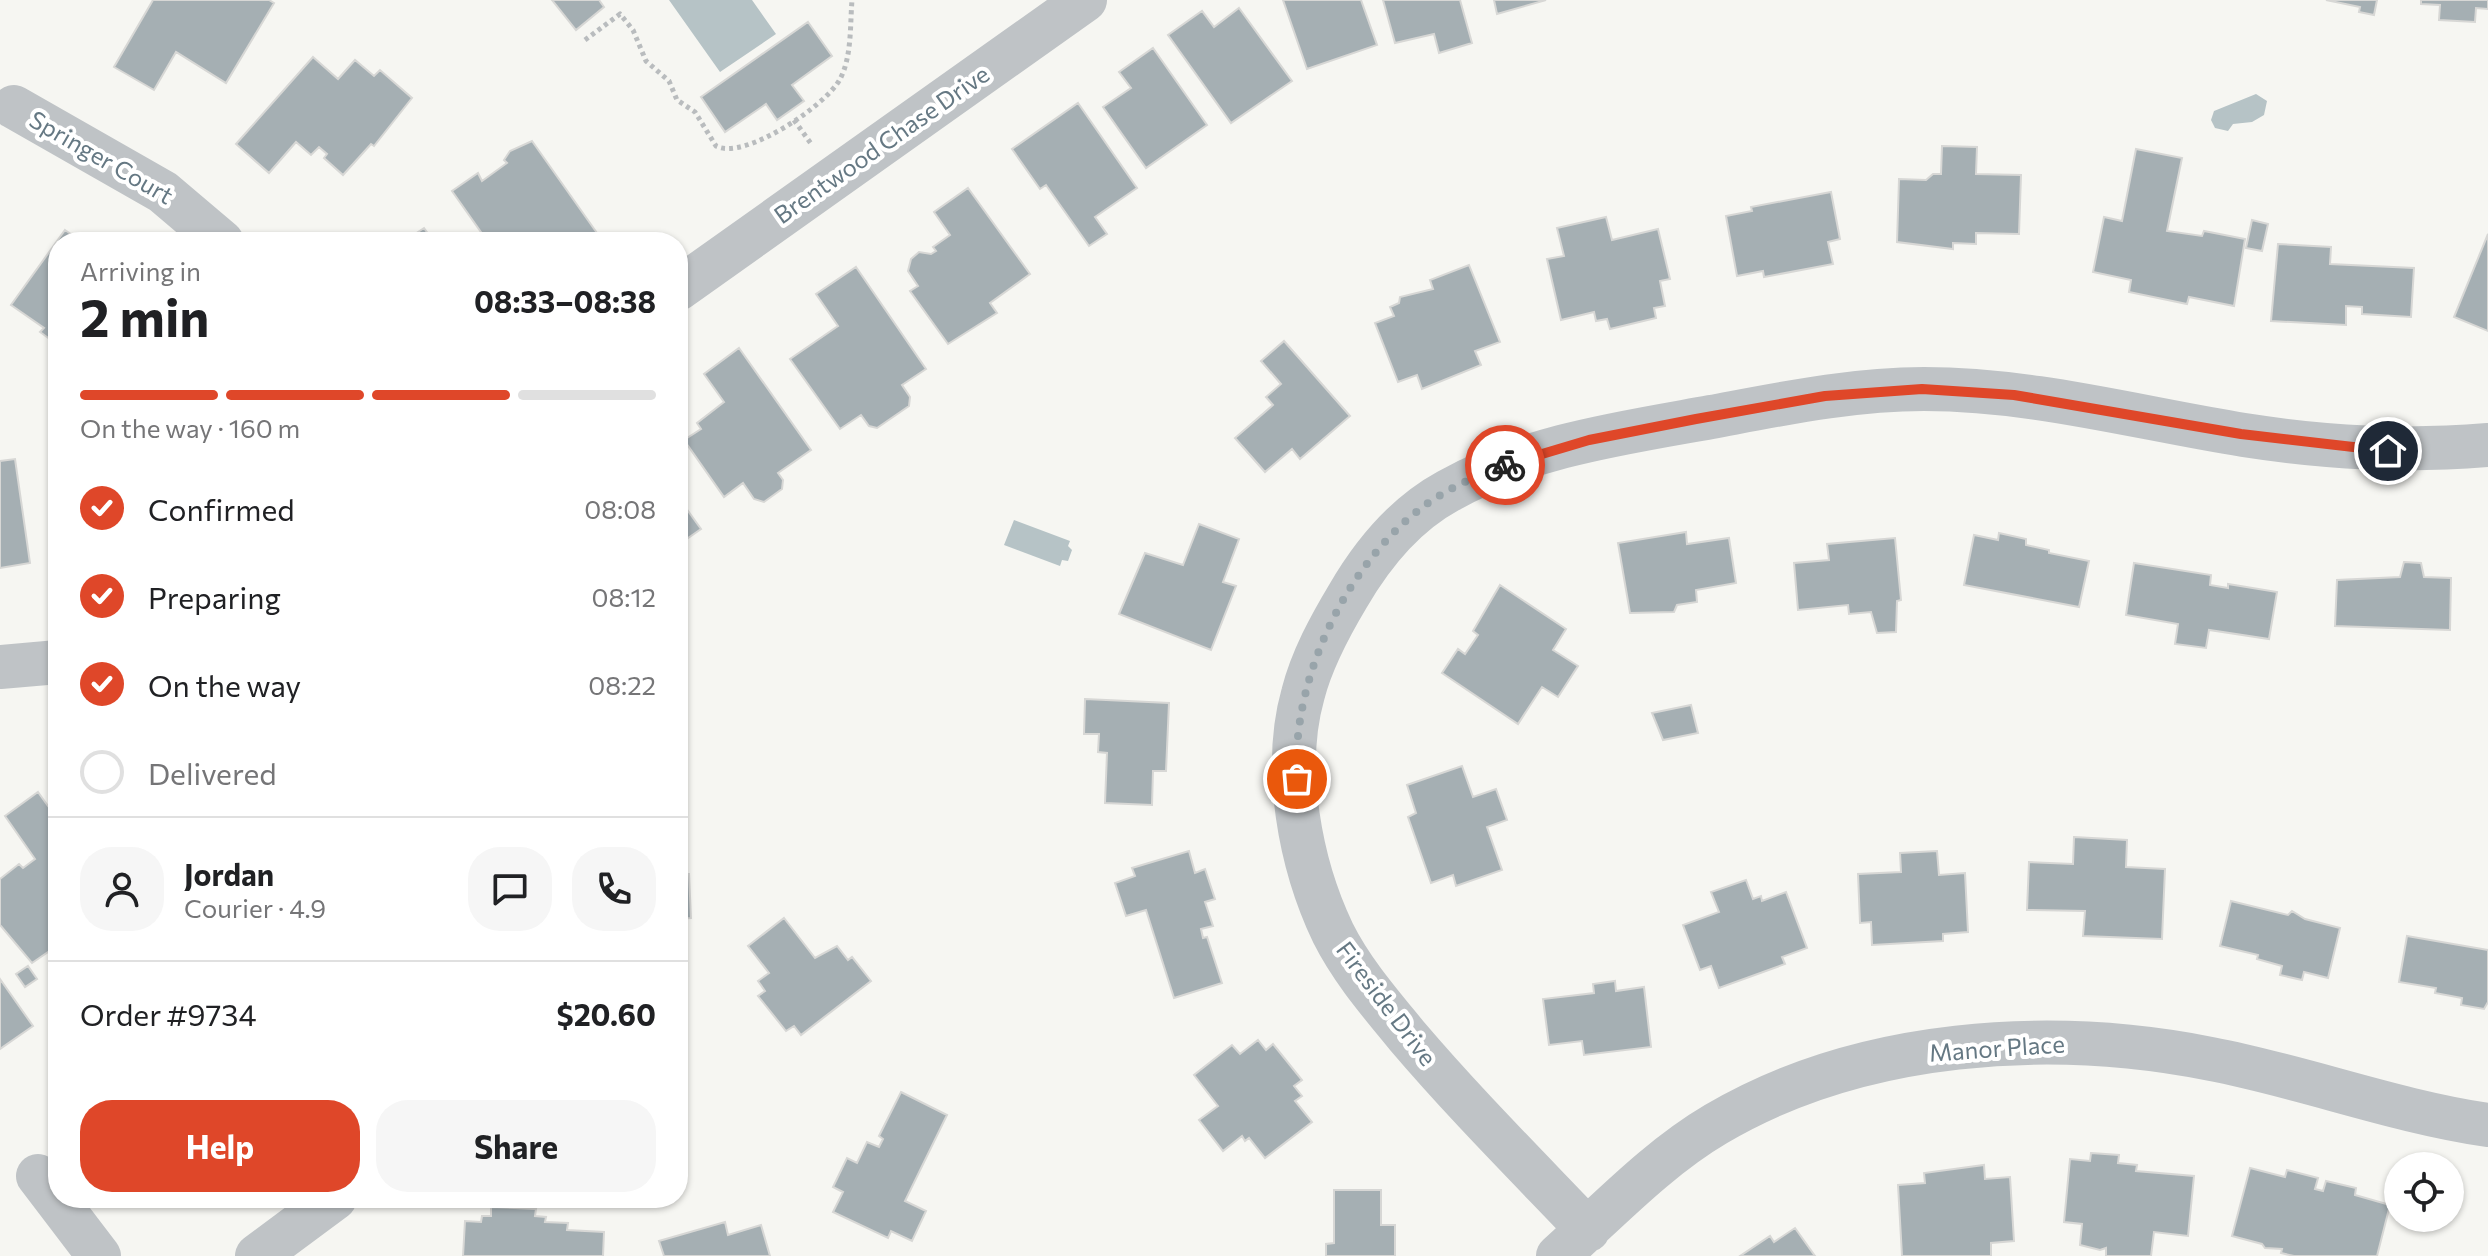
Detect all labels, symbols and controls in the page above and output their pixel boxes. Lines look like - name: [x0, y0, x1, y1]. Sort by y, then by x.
- street label: Brentwood Chase Drive: [768, 59, 994, 229]
- street label: Springer Court: [25, 104, 179, 210]
- text: Arriving in: [80, 255, 201, 286]
- text: 08:33–08:38: [474, 282, 656, 319]
- text: 2 min: [80, 284, 209, 348]
- text: On the way · 160 m: [80, 412, 300, 443]
- pin: [2354, 417, 2422, 485]
- courier: [1465, 425, 1545, 505]
- icon: home: [2366, 429, 2410, 473]
- icon: bike: [1483, 443, 1527, 487]
- icon: check: [80, 486, 124, 530]
- text: Confirmed: [148, 490, 295, 527]
- text: 08:08: [584, 493, 656, 524]
- icon: check: [80, 574, 124, 618]
- text: Preparing: [148, 578, 281, 615]
- text: 08:12: [592, 581, 656, 612]
- icon: check: [80, 662, 124, 706]
- text: On the way: [148, 666, 301, 703]
- text: 08:22: [588, 669, 656, 700]
- pin: [1263, 745, 1331, 813]
- text: Delivered: [148, 754, 277, 791]
- icon: bag: [1275, 757, 1319, 801]
- button: person: [80, 847, 164, 931]
- button: chat: [468, 847, 552, 931]
- button: phone: [572, 847, 656, 931]
- text: Jordan: [184, 855, 274, 892]
- text: Courier · 4.9: [184, 892, 326, 923]
- street label: Fireside Drive: [1331, 935, 1443, 1071]
- text: Order #9734: [80, 995, 256, 1032]
- text: $20.60: [556, 995, 656, 1032]
- street label: Manor Place: [1928, 1028, 2066, 1067]
- button: Help: [80, 1100, 360, 1192]
- button: Share: [376, 1100, 656, 1192]
- map controls: [2384, 1152, 2464, 1232]
- button: locate: [2384, 1152, 2464, 1232]

